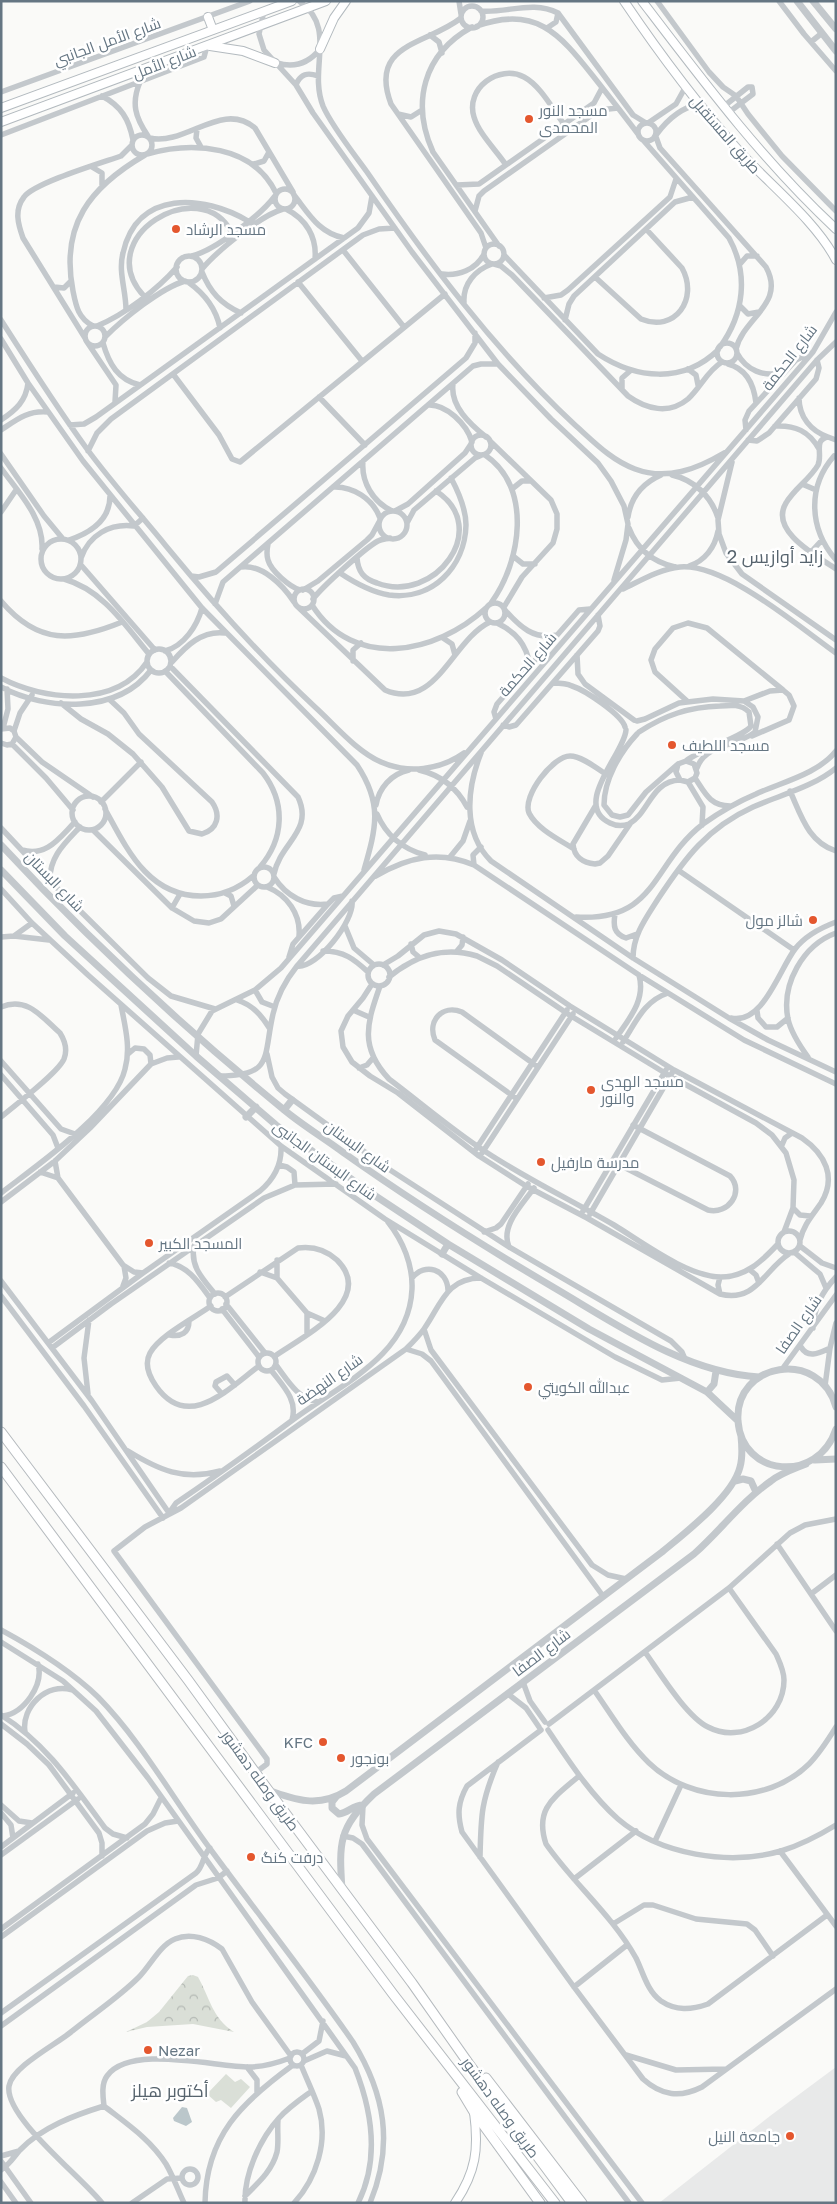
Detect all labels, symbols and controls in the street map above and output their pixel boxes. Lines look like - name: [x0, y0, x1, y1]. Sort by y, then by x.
- street label: شارع الأمل الجانبي: [51, 13, 163, 69]
- street label: شارع الأمل: [130, 42, 198, 82]
- street label: طريق المستقبل: [686, 91, 765, 178]
- place label: مسجد النور المحمدى: [538, 101, 608, 138]
- marker: مسجد النور المحمدى: [523, 113, 535, 125]
- place label: مسجد الرشاد: [186, 220, 266, 239]
- marker: مسجد الرشاد: [170, 223, 182, 235]
- street label: شارع الحكمة: [758, 320, 823, 395]
- district label: زايد أوازيس 2: [727, 545, 823, 568]
- street label: شارع الحكمة: [494, 628, 562, 702]
- place label: مسجد اللطيف: [682, 736, 770, 754]
- marker: مسجد اللطيف: [666, 739, 678, 751]
- street label: شارع البستان: [20, 847, 88, 917]
- place label: شالز مول: [746, 911, 803, 930]
- marker: شالز مول: [807, 914, 819, 926]
- place label: مسجد الهدى والنور: [600, 1072, 684, 1108]
- marker: مسجد الهدى والنور: [585, 1084, 597, 1096]
- street label: شارع البستان: [320, 1116, 394, 1178]
- street label: شارع البستان الجانبى: [268, 1117, 380, 1206]
- place label: مدرسة مارفيل: [551, 1153, 639, 1173]
- marker: مدرسة مارفيل: [535, 1156, 547, 1168]
- place label: المسجد الكبير: [158, 1234, 242, 1253]
- marker: المسجد الكبير: [143, 1237, 155, 1249]
- street label: شارع الصفا: [771, 1291, 827, 1359]
- street label: شارع النهضة: [292, 1350, 367, 1411]
- place label: عبدالله الكويتي: [538, 1378, 630, 1400]
- marker: عبدالله الكويتي: [522, 1381, 534, 1393]
- street label: شارع الصفا: [509, 1624, 575, 1682]
- street label: طريق وصله دهشور: [216, 1725, 304, 1835]
- place label: KFC: [284, 1733, 313, 1751]
- marker: KFC: [317, 1736, 329, 1748]
- place label: بونجور: [350, 1749, 389, 1768]
- marker: بونجور: [335, 1752, 347, 1764]
- place label: درفت كنگ: [261, 1848, 323, 1867]
- marker: درفت كنگ: [245, 1851, 257, 1863]
- place label: Nezar: [158, 2041, 200, 2059]
- marker: Nezar: [142, 2044, 154, 2056]
- street label: طريق وصله دهشور: [456, 2052, 544, 2162]
- district label: أكتوبر هيلز: [130, 2079, 209, 2102]
- place label: جامعة النيل: [708, 2127, 780, 2147]
- marker: جامعة النيل: [784, 2130, 796, 2142]

